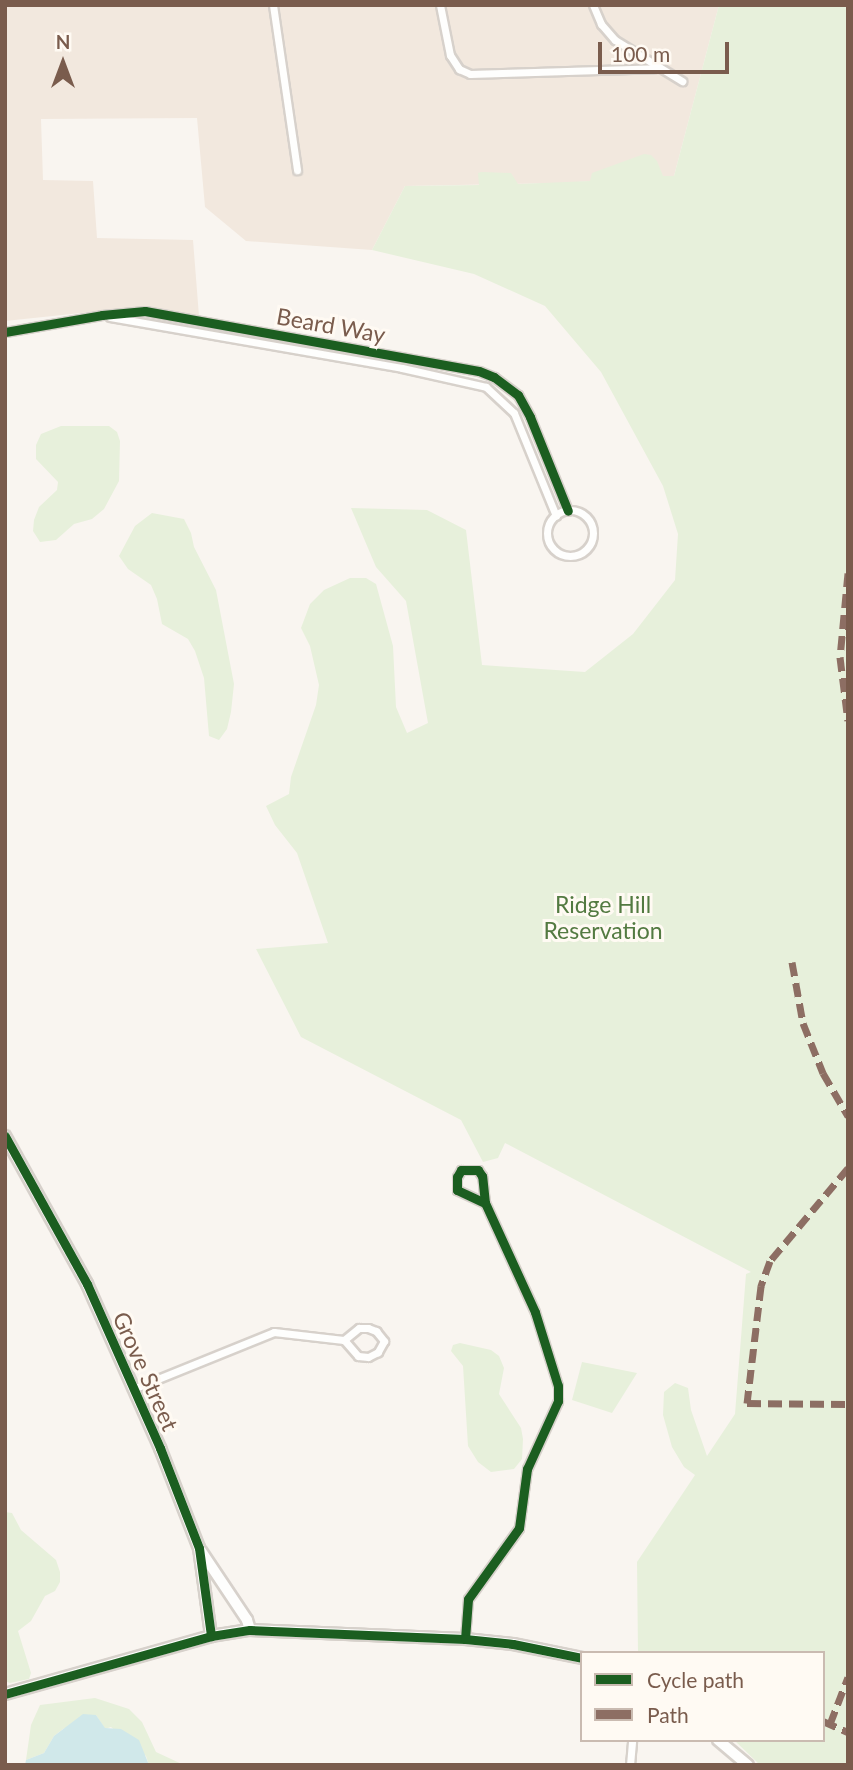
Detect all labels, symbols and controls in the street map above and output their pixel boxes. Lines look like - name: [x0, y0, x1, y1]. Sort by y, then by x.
- north arrow: [28, 28, 98, 98]
- scale bar: [601, 28, 732, 72]
- text: N: [56, 30, 70, 53]
- text: 100 m: [611, 41, 670, 66]
- street label: Beard Way: [274, 302, 388, 348]
- park label: Ridge Hill Reservation: [543, 890, 663, 944]
- street label: Grove Street: [107, 1307, 185, 1435]
- legend: [580, 1651, 825, 1742]
- text: Cycle path: [647, 1667, 744, 1692]
- text: Path: [647, 1702, 689, 1727]

